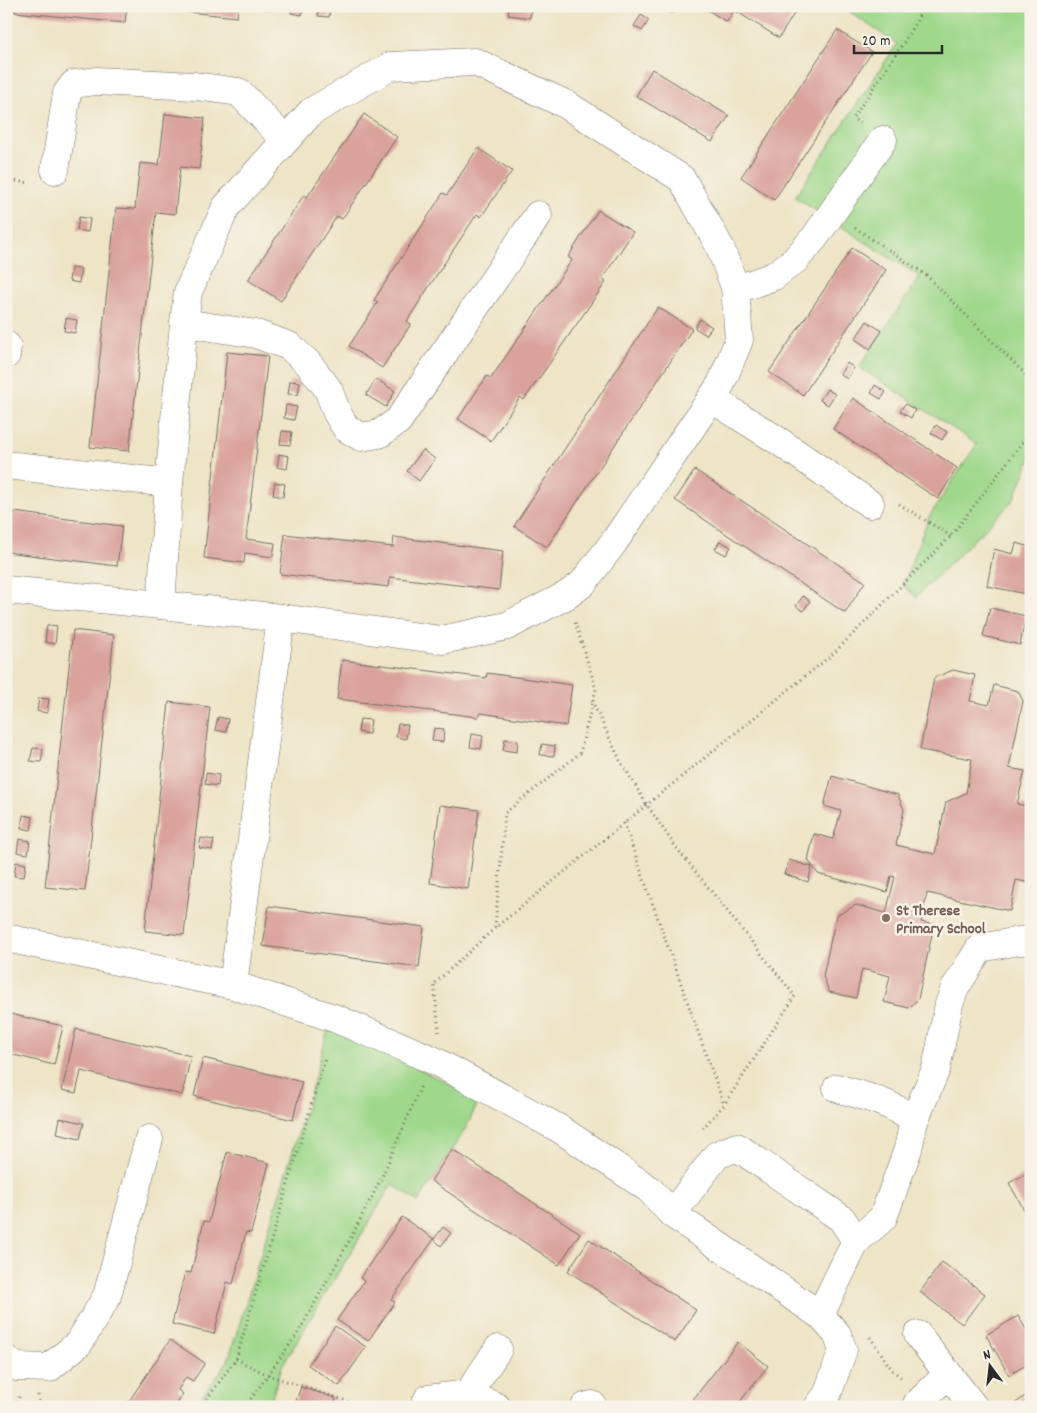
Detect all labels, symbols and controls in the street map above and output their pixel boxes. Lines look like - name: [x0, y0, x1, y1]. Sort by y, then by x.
- scale bar: [854, 22, 942, 54]
- text: 20 m: [862, 31, 890, 53]
- place label: St Therese Primary School: [896, 900, 986, 941]
- marker: St Therese Primary School: [880, 912, 892, 924]
- north arrow: [964, 1340, 1014, 1390]
- text: N: [981, 1345, 993, 1366]

